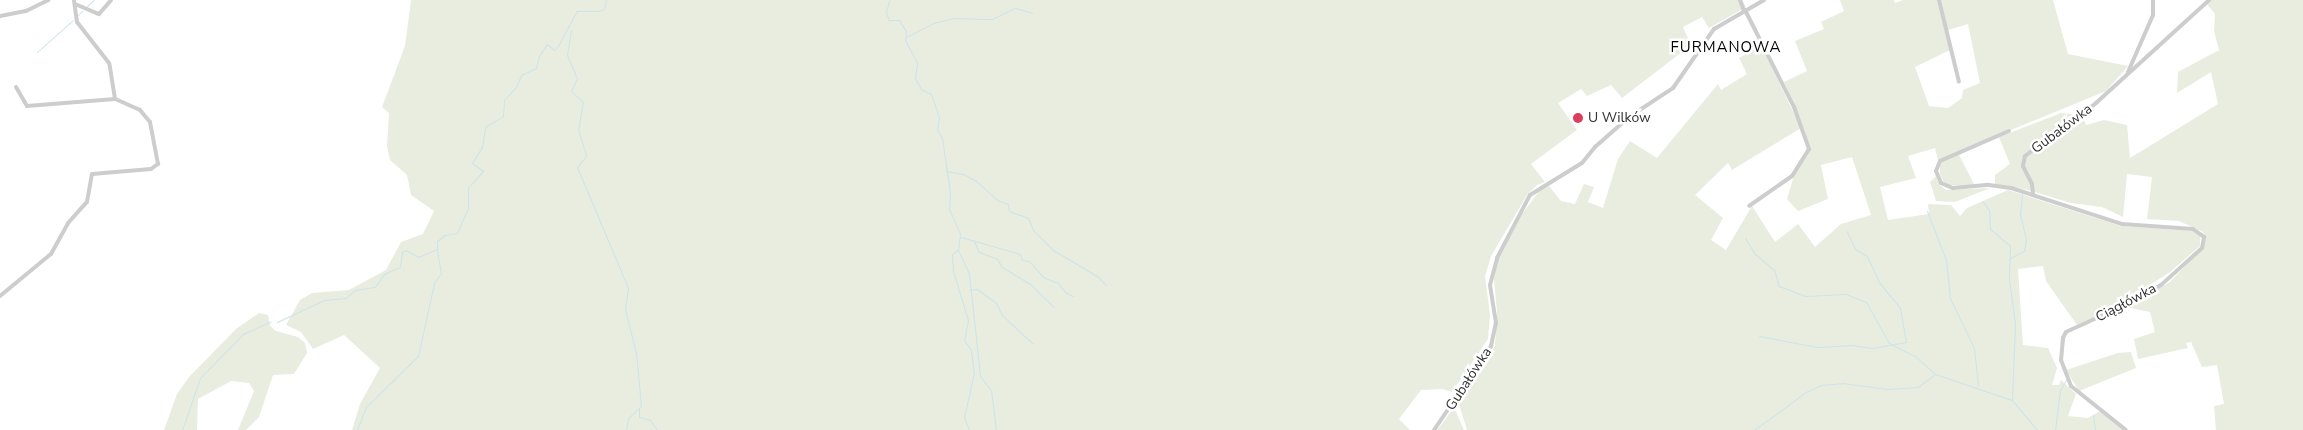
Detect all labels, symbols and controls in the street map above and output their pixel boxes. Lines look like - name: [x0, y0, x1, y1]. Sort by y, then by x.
- district label: FURMANOWA: [1669, 39, 1783, 57]
- street label: Gubałówka: [2028, 101, 2096, 157]
- place label: U Wilków: [1588, 110, 1651, 126]
- marker: U Wilków: [1572, 112, 1584, 124]
- street label: Ciągłówka: [2093, 280, 2159, 326]
- street label: Gubałówka: [1442, 344, 1496, 414]

